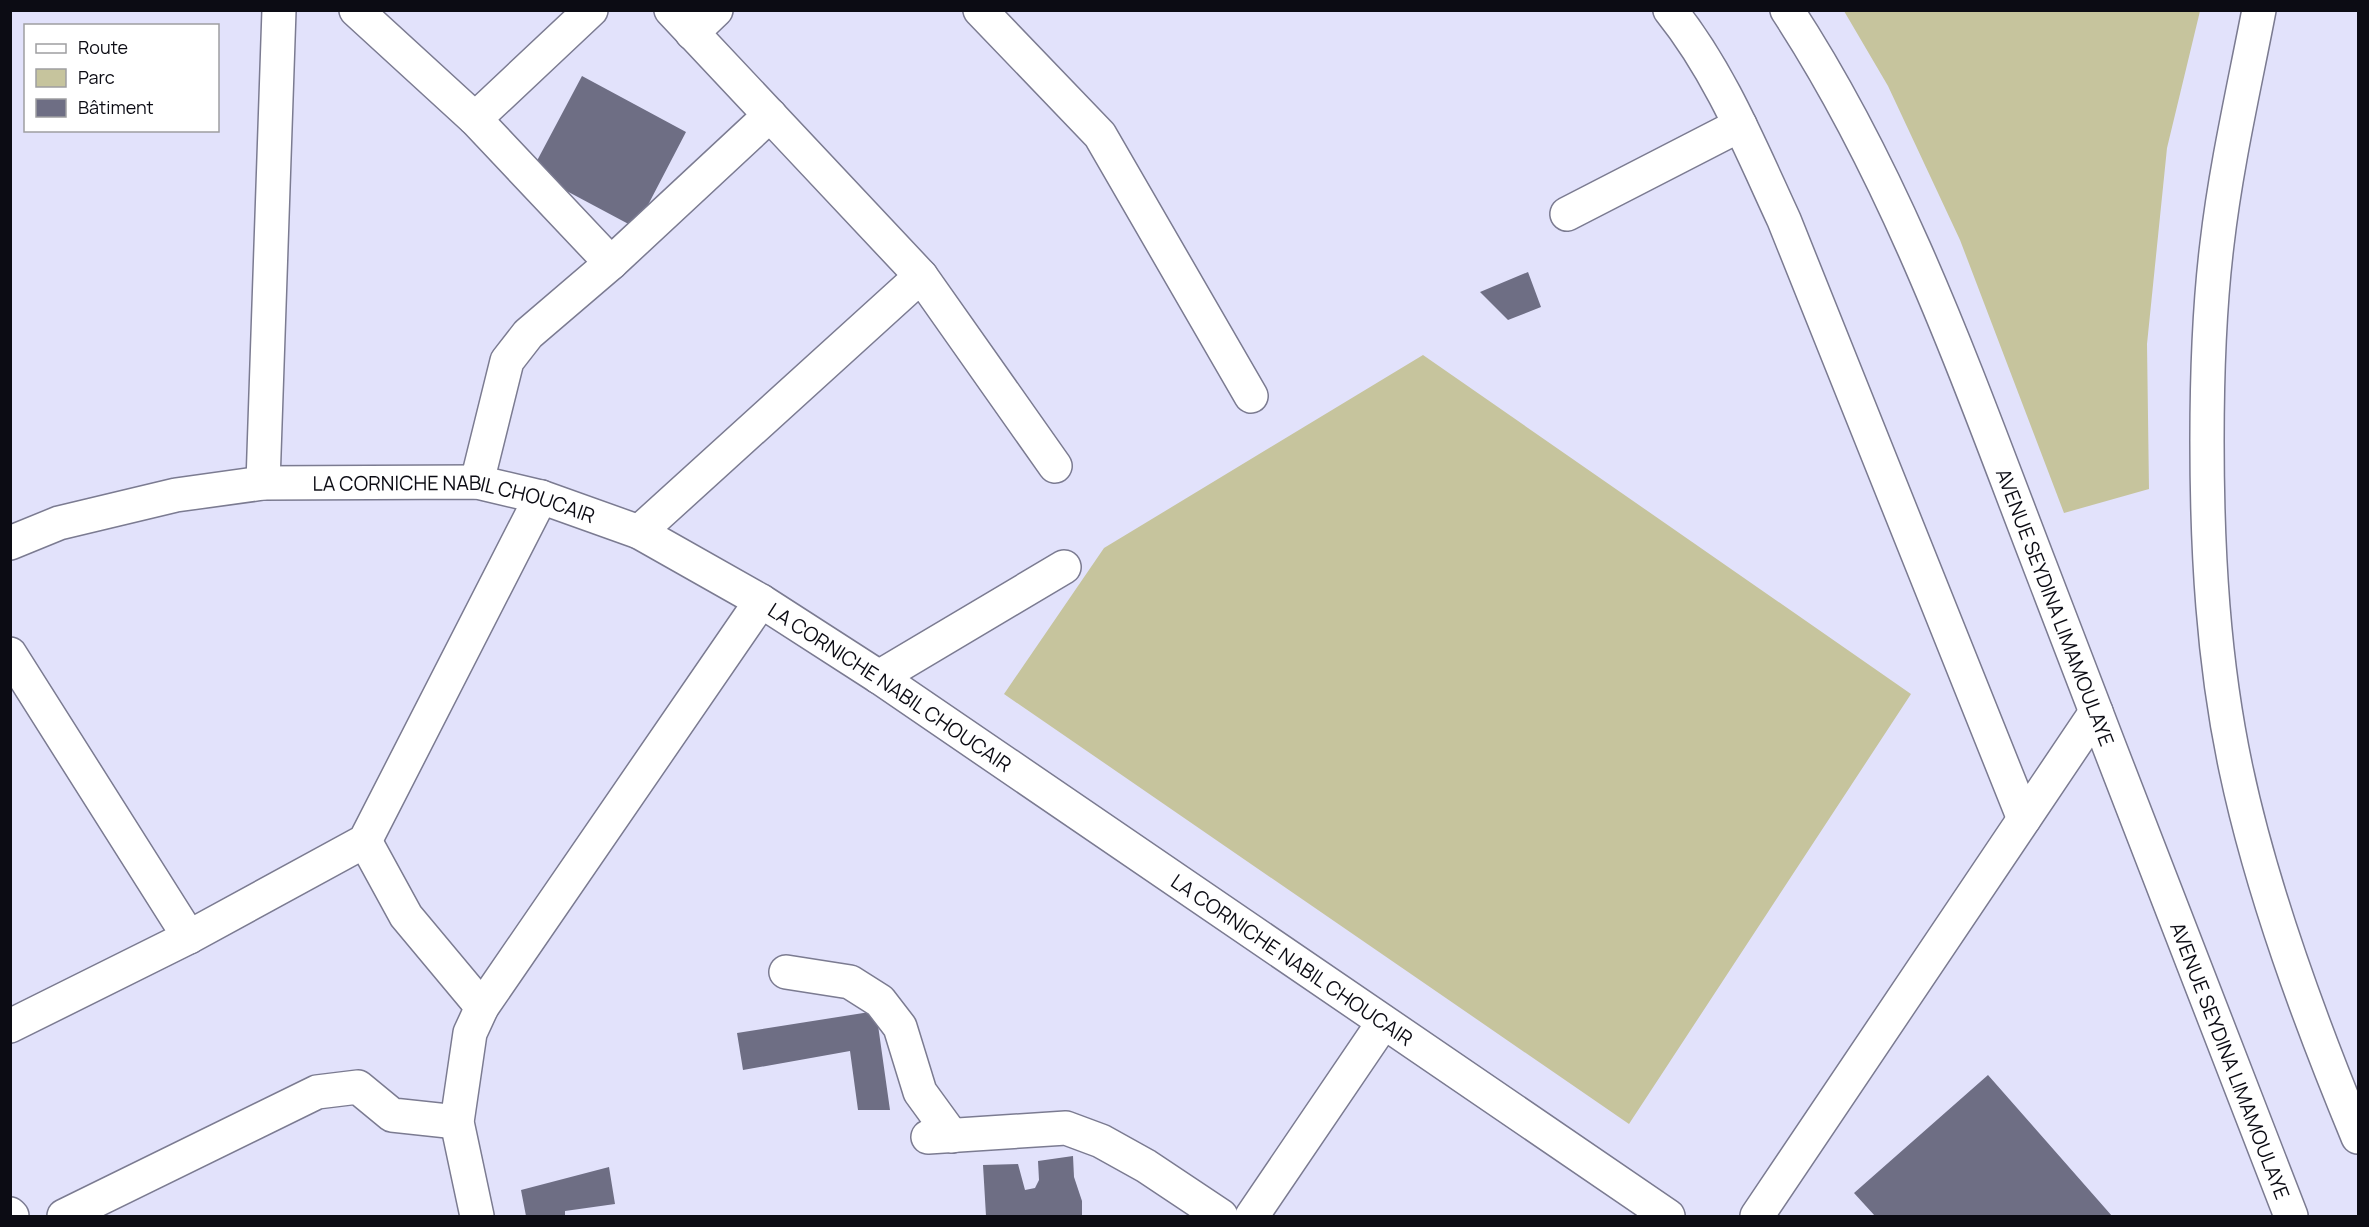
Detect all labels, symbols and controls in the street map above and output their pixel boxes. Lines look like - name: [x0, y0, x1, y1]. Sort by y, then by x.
- legend: [24, 24, 219, 132]
- text: Route: [78, 35, 128, 59]
- text: Parc: [78, 65, 115, 89]
- text: Bâtiment: [78, 95, 154, 119]
- street label: AVENUE SEYDINA LIMAMOULAYE: [1990, 464, 2121, 750]
- street label: LA CORNICHE NABIL CHOUCAIR: [312, 468, 599, 529]
- street label: LA CORNICHE NABIL CHOUCAIR: [763, 596, 1017, 777]
- street label: LA CORNICHE NABIL CHOUCAIR: [1166, 867, 1419, 1052]
- street label: AVENUE SEYDINA LIMAMOULAYE: [2165, 918, 2297, 1203]

